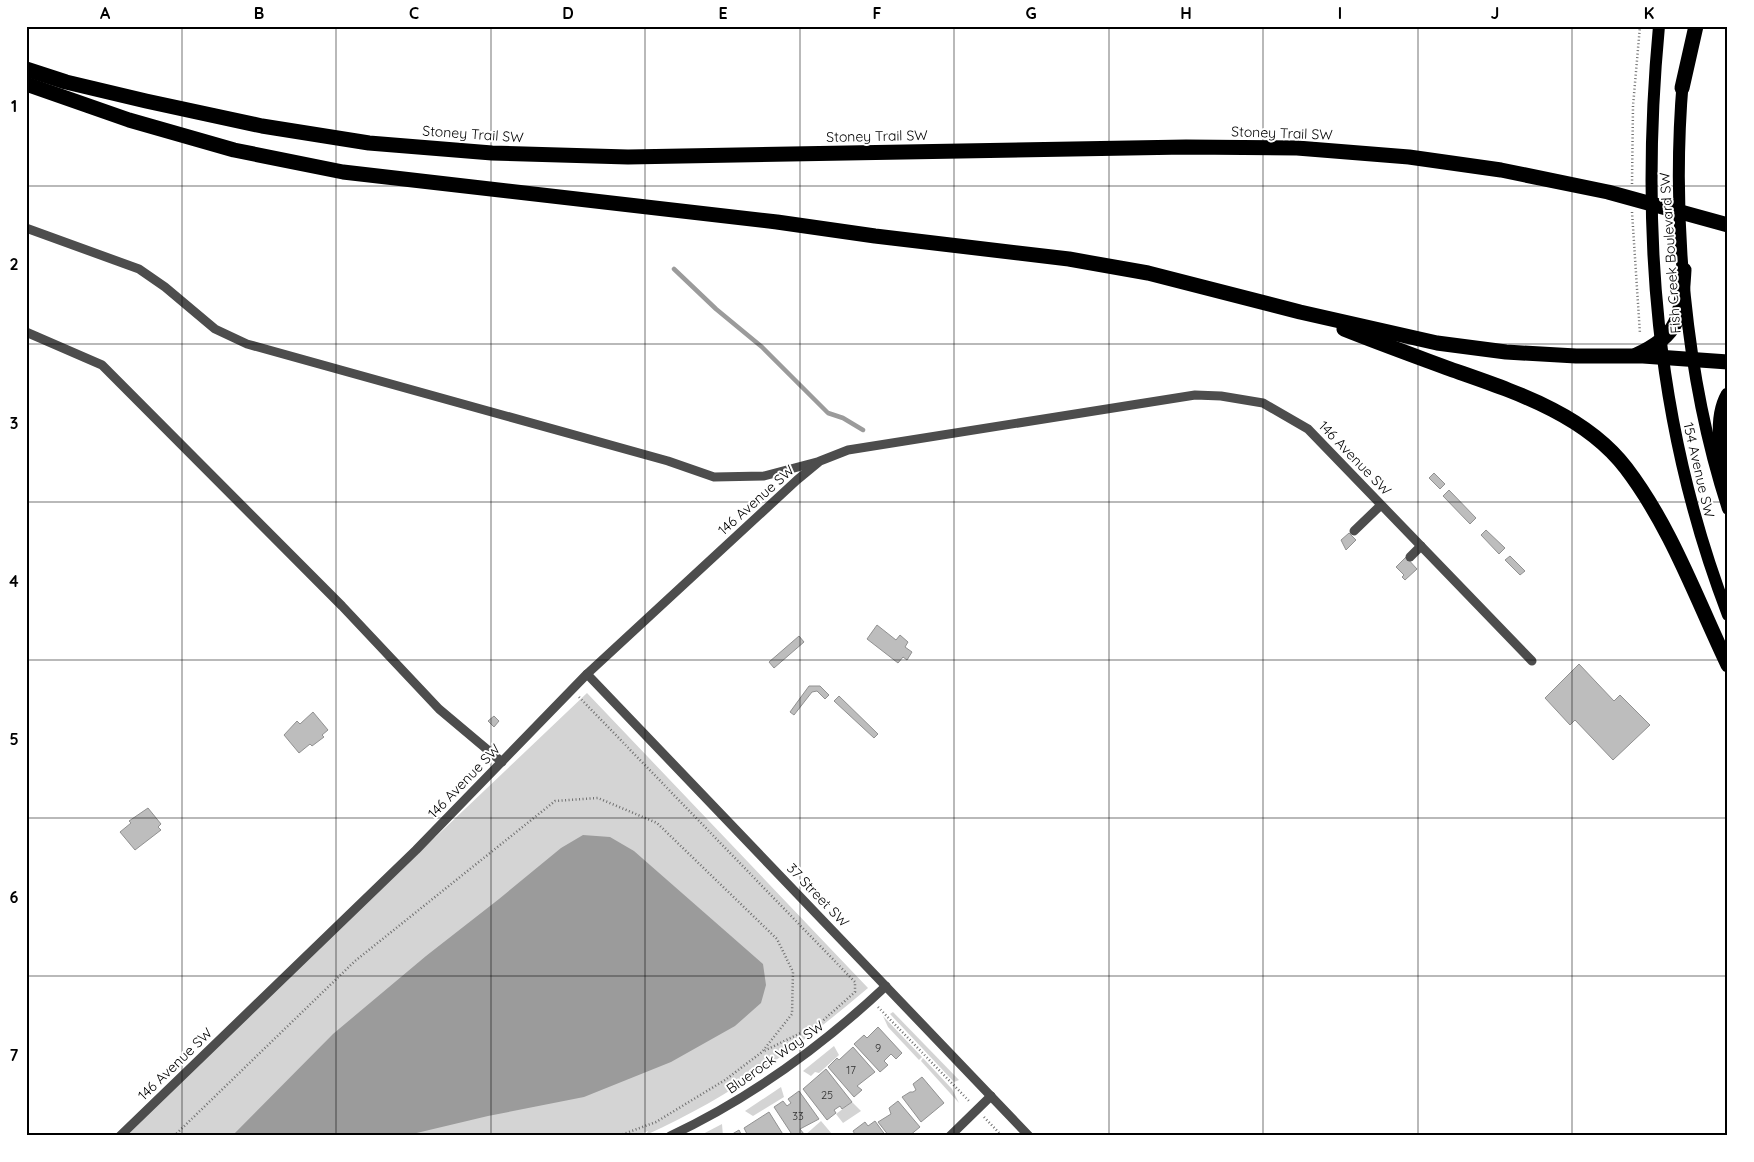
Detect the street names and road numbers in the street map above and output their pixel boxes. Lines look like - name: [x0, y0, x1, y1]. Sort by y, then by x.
- street label: Stoney Trail SW: [422, 121, 525, 147]
- street label: Stoney Trail SW: [1231, 122, 1333, 144]
- street label: Stoney Trail SW: [826, 126, 928, 146]
- street label: Fish Creek Boulevard SW: [1655, 171, 1685, 334]
- street label: 146 Avenue SW: [1315, 417, 1395, 499]
- street label: 154 Avenue SW: [1679, 421, 1719, 520]
- street label: 146 Avenue SW: [714, 461, 798, 539]
- street label: 146 Avenue SW: [424, 740, 504, 822]
- street label: 37 Street SW: [783, 859, 853, 931]
- street label: Bluerock Way SW: [723, 1016, 828, 1097]
- street label: 146 Avenue SW: [134, 1024, 216, 1104]

